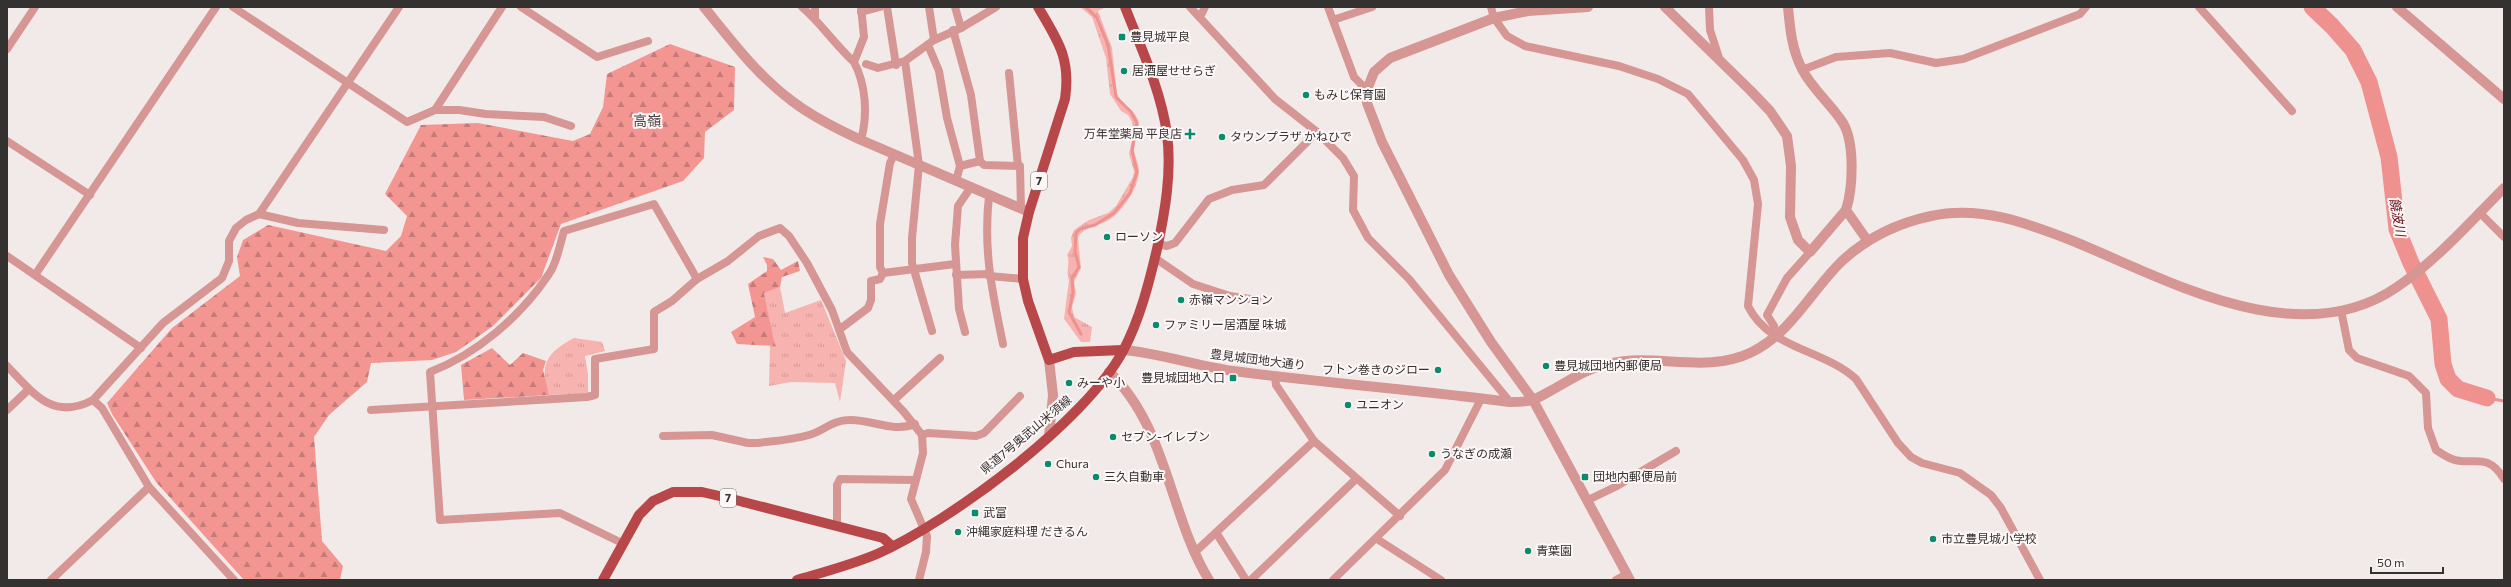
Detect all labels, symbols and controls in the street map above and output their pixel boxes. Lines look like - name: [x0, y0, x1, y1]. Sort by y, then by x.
- place label: 豊見城平良: [1130, 29, 1190, 43]
- marker: 豊見城平良: [1117, 32, 1127, 42]
- place label: 居酒屋せせらぎ: [1132, 63, 1216, 77]
- marker: 居酒屋せせらぎ: [1119, 66, 1129, 76]
- place label: もみじ保育園: [1314, 87, 1386, 101]
- marker: もみじ保育園: [1301, 90, 1311, 100]
- district label: 高嶺: [633, 112, 661, 129]
- place label: 万年堂薬局 平良店: [1084, 126, 1182, 140]
- marker: 万年堂薬局 平良店: [1185, 129, 1195, 139]
- place label: タウンプラザ かねひで: [1230, 129, 1352, 143]
- marker: タウンプラザ かねひで: [1217, 132, 1227, 142]
- road number: 7: [1031, 172, 1047, 190]
- water label: 饒波川: [2387, 196, 2410, 240]
- place label: ローソン: [1115, 229, 1163, 243]
- marker: ローソン: [1102, 232, 1112, 242]
- place label: 赤嶺マンション: [1189, 292, 1273, 306]
- marker: 赤嶺マンション: [1176, 295, 1186, 305]
- place label: ファミリー居酒屋 味城: [1164, 317, 1286, 331]
- marker: ファミリー居酒屋 味城: [1151, 320, 1161, 330]
- street label: 豊見城団地大通り: [1210, 346, 1307, 372]
- place label: 豊見城団地内郵便局: [1554, 358, 1662, 372]
- marker: 豊見城団地内郵便局: [1541, 361, 1551, 371]
- place label: フトン巻きのジロー: [1322, 362, 1430, 376]
- marker: フトン巻きのジロー: [1433, 365, 1443, 375]
- place label: 豊見城団地入口: [1141, 370, 1225, 384]
- marker: 豊見城団地入口: [1228, 373, 1238, 383]
- place label: みーや小: [1077, 375, 1125, 389]
- marker: みーや小: [1064, 378, 1074, 388]
- street label: 県道7号奥武山米須線: [977, 392, 1074, 476]
- place label: ユニオン: [1356, 397, 1404, 411]
- marker: ユニオン: [1343, 400, 1353, 410]
- place label: セブン-イレブン: [1121, 429, 1210, 443]
- marker: セブン-イレブン: [1108, 432, 1118, 442]
- place label: うなぎの成瀬: [1440, 446, 1512, 460]
- marker: うなぎの成瀬: [1427, 449, 1437, 459]
- place label: Chura: [1056, 456, 1089, 470]
- marker: Chura: [1043, 459, 1053, 469]
- place label: 三久自動車: [1104, 469, 1164, 483]
- place label: 団地内郵便局前: [1593, 469, 1677, 483]
- marker: 三久自動車: [1091, 472, 1101, 482]
- marker: 団地内郵便局前: [1580, 472, 1590, 482]
- road number: 7: [720, 489, 736, 507]
- place label: 武富: [983, 505, 1007, 519]
- marker: 武富: [970, 508, 980, 518]
- place label: 沖縄家庭料理 だきるん: [966, 524, 1088, 538]
- marker: 沖縄家庭料理 だきるん: [953, 527, 963, 537]
- place label: 市立豊見城小学校: [1941, 531, 2037, 545]
- marker: 市立豊見城小学校: [1928, 534, 1938, 544]
- place label: 青葉園: [1536, 543, 1572, 557]
- marker: 青葉園: [1523, 546, 1533, 556]
- scale bar: [2371, 549, 2443, 575]
- text: 50 m: [2377, 555, 2405, 569]

